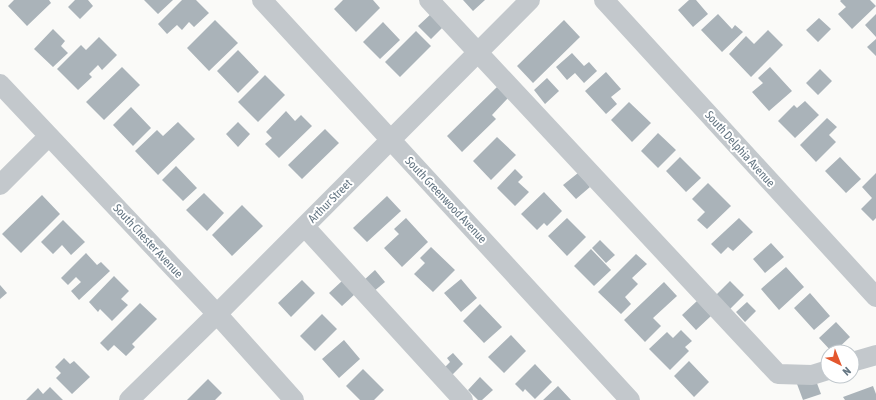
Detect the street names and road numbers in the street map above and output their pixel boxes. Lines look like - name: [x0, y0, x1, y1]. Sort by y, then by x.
- street label: South Delphia Avenue: [702, 108, 778, 190]
- street label: South Greenwood Avenue: [402, 154, 490, 246]
- street label: Arthur Street: [305, 176, 355, 226]
- street label: South Chester Avenue: [110, 201, 186, 281]

